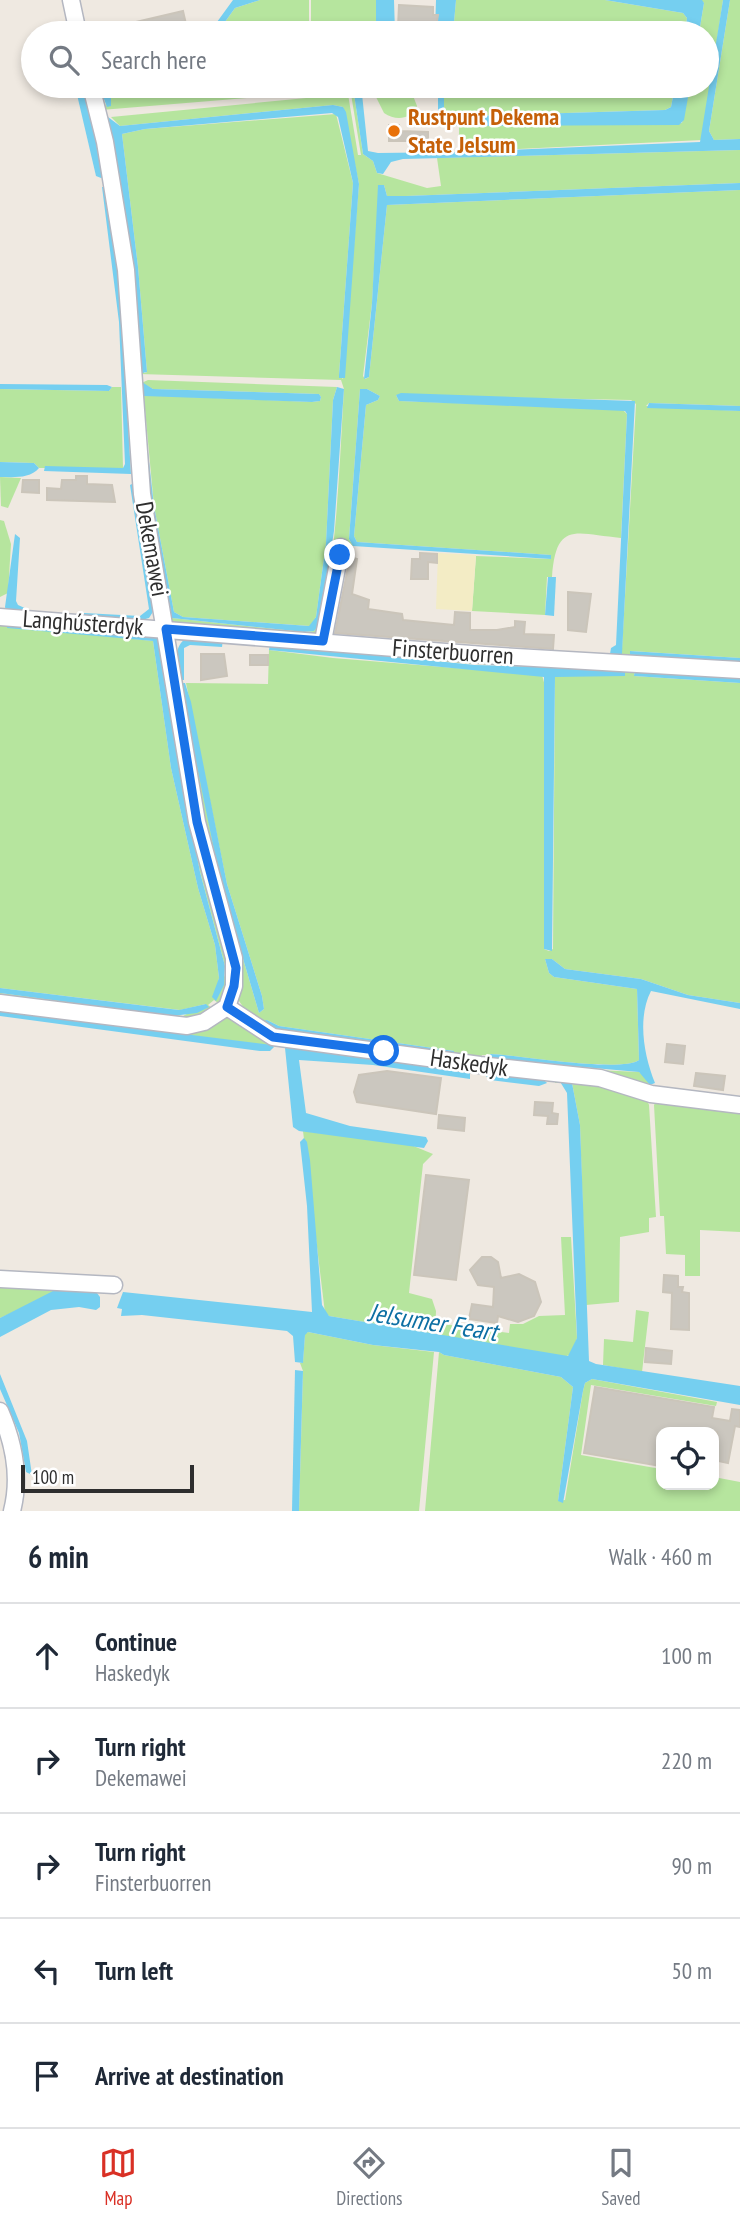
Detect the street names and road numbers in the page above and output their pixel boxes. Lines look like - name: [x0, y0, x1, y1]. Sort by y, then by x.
- street label: Dekemawei: [129, 499, 176, 599]
- street label: Langhústerdyk: [22, 603, 145, 642]
- street label: Finsterbuorren: [391, 632, 515, 671]
- street label: Haskedyk: [428, 1042, 511, 1083]

